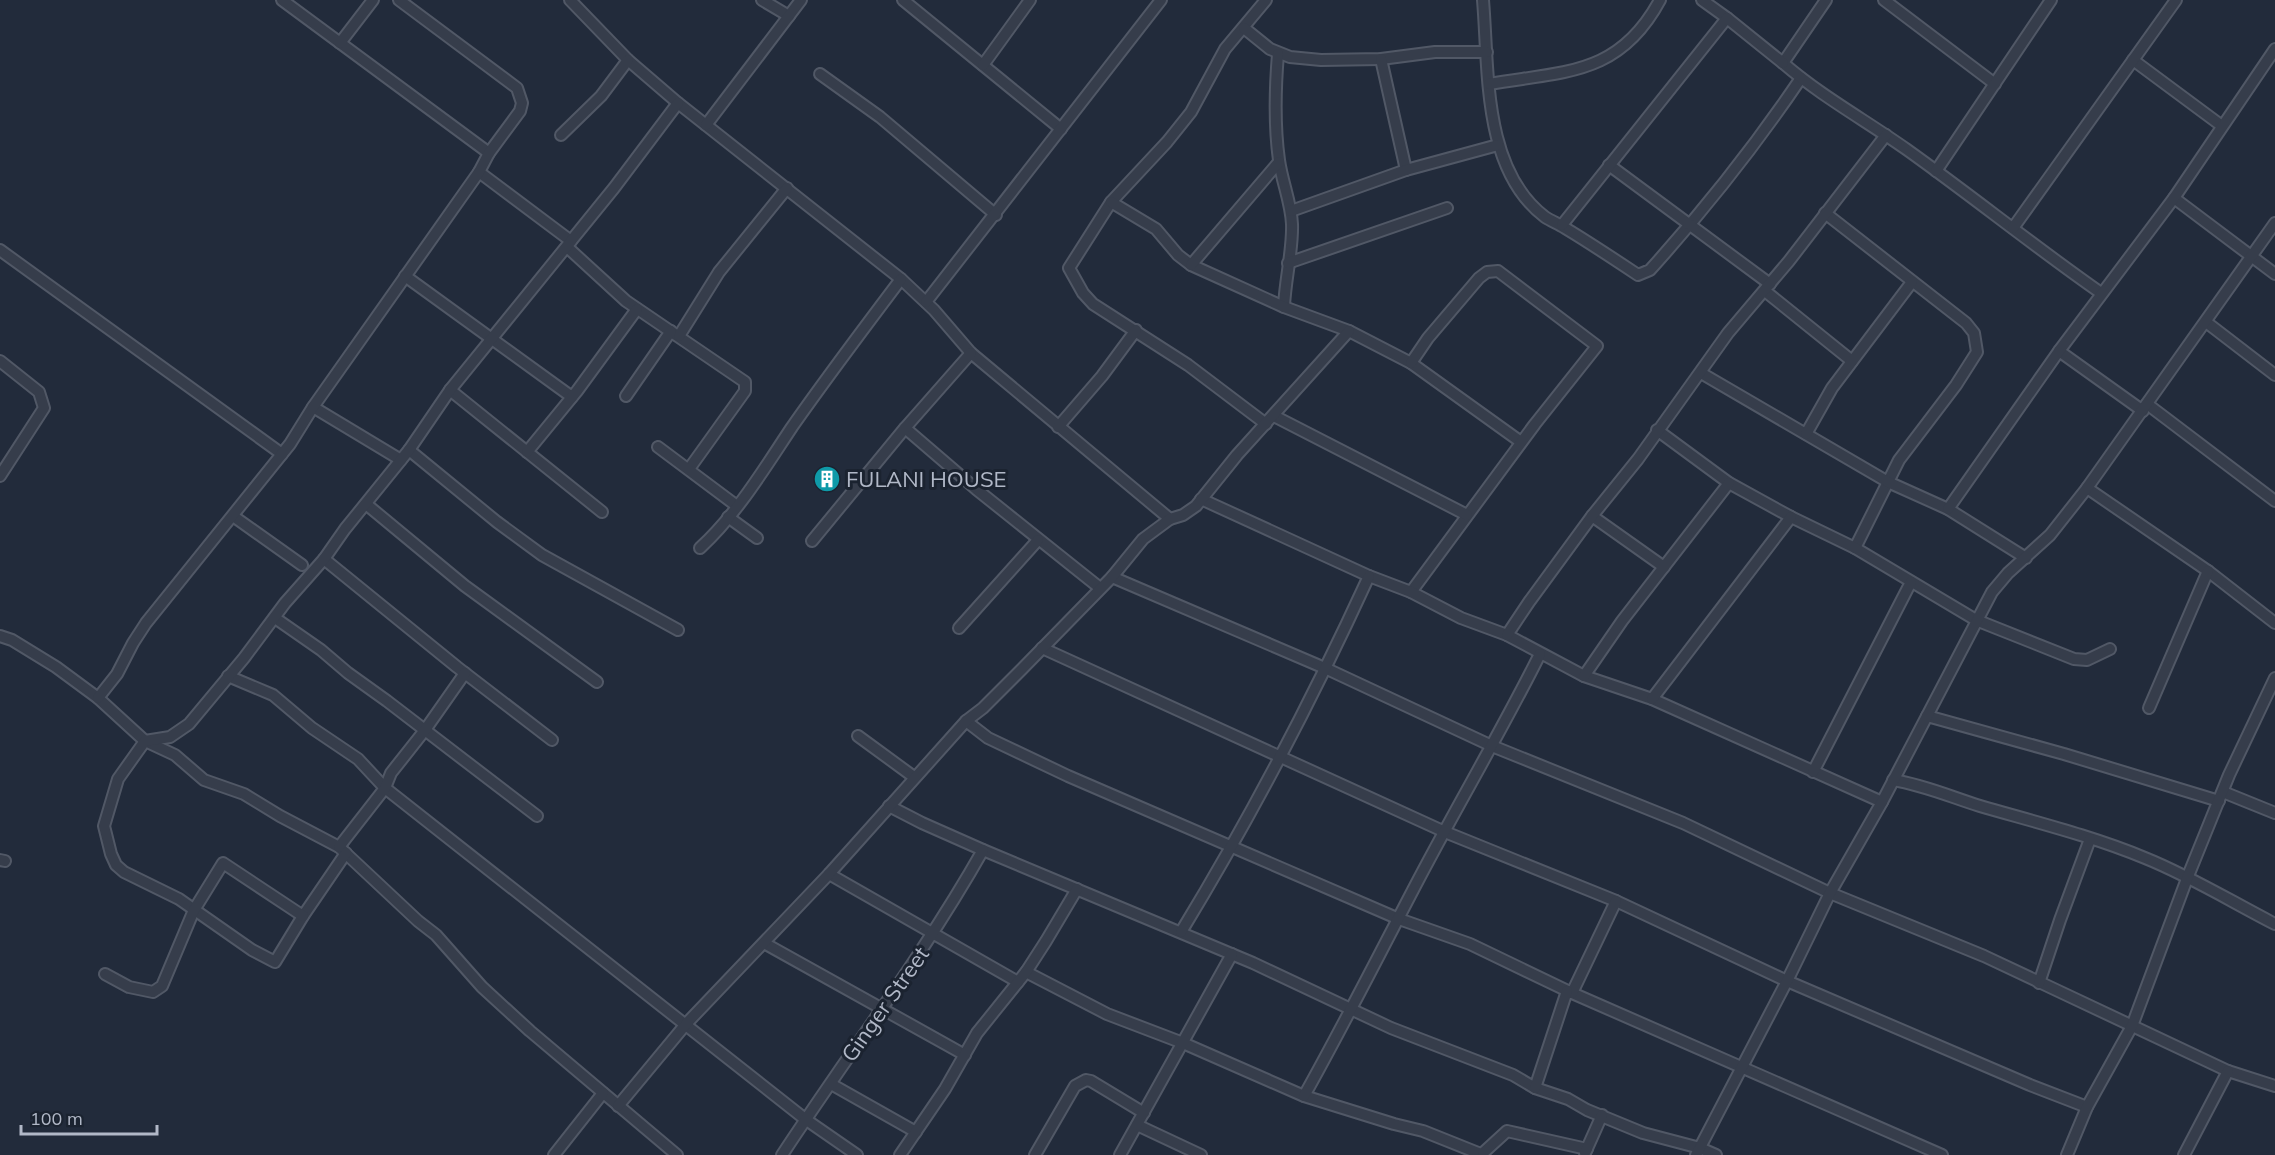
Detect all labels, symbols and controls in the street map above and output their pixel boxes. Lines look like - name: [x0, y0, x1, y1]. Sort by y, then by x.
- building icon: FULANI HOUSE: [812, 464, 842, 494]
- place label: FULANI HOUSE: [846, 465, 1007, 493]
- street label: Ginger Street: [835, 941, 935, 1067]
- scale bar: [21, 1098, 158, 1136]
- text: 100 m: [30, 1107, 83, 1130]

